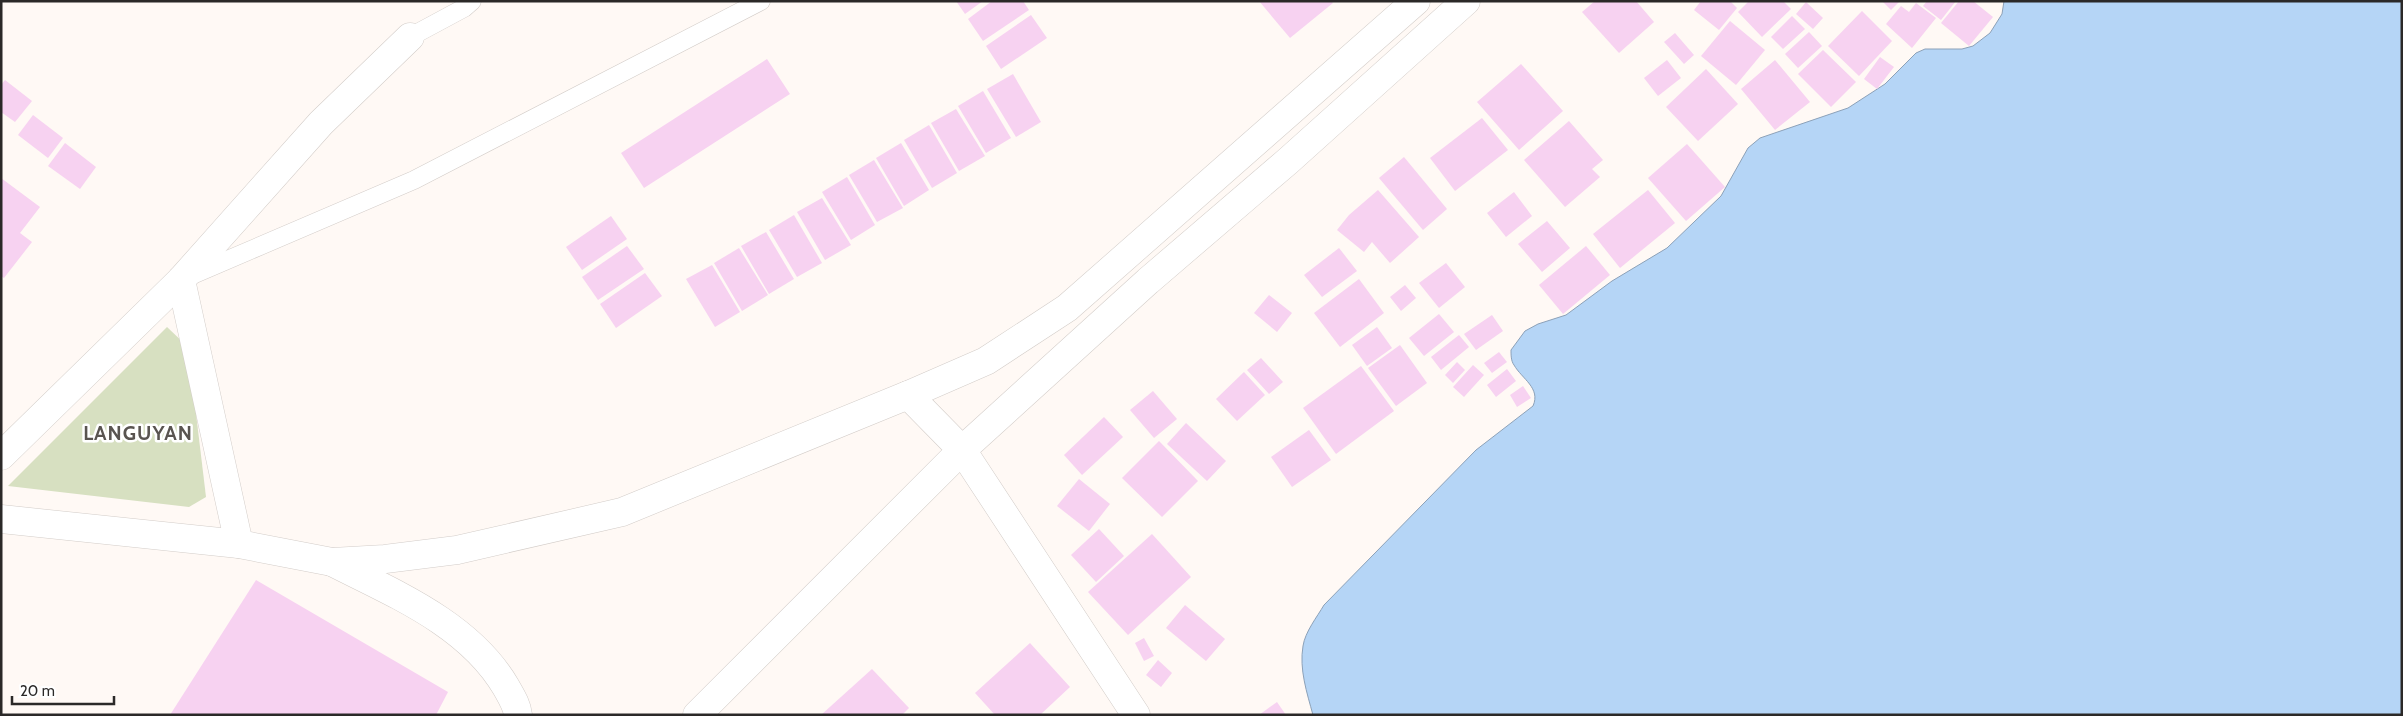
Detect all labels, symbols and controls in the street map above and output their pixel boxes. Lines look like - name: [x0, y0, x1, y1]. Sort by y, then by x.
- district label: LANGUYAN: [83, 421, 193, 445]
- scale bar: [12, 674, 115, 706]
- text: 20 m: [20, 682, 55, 700]

